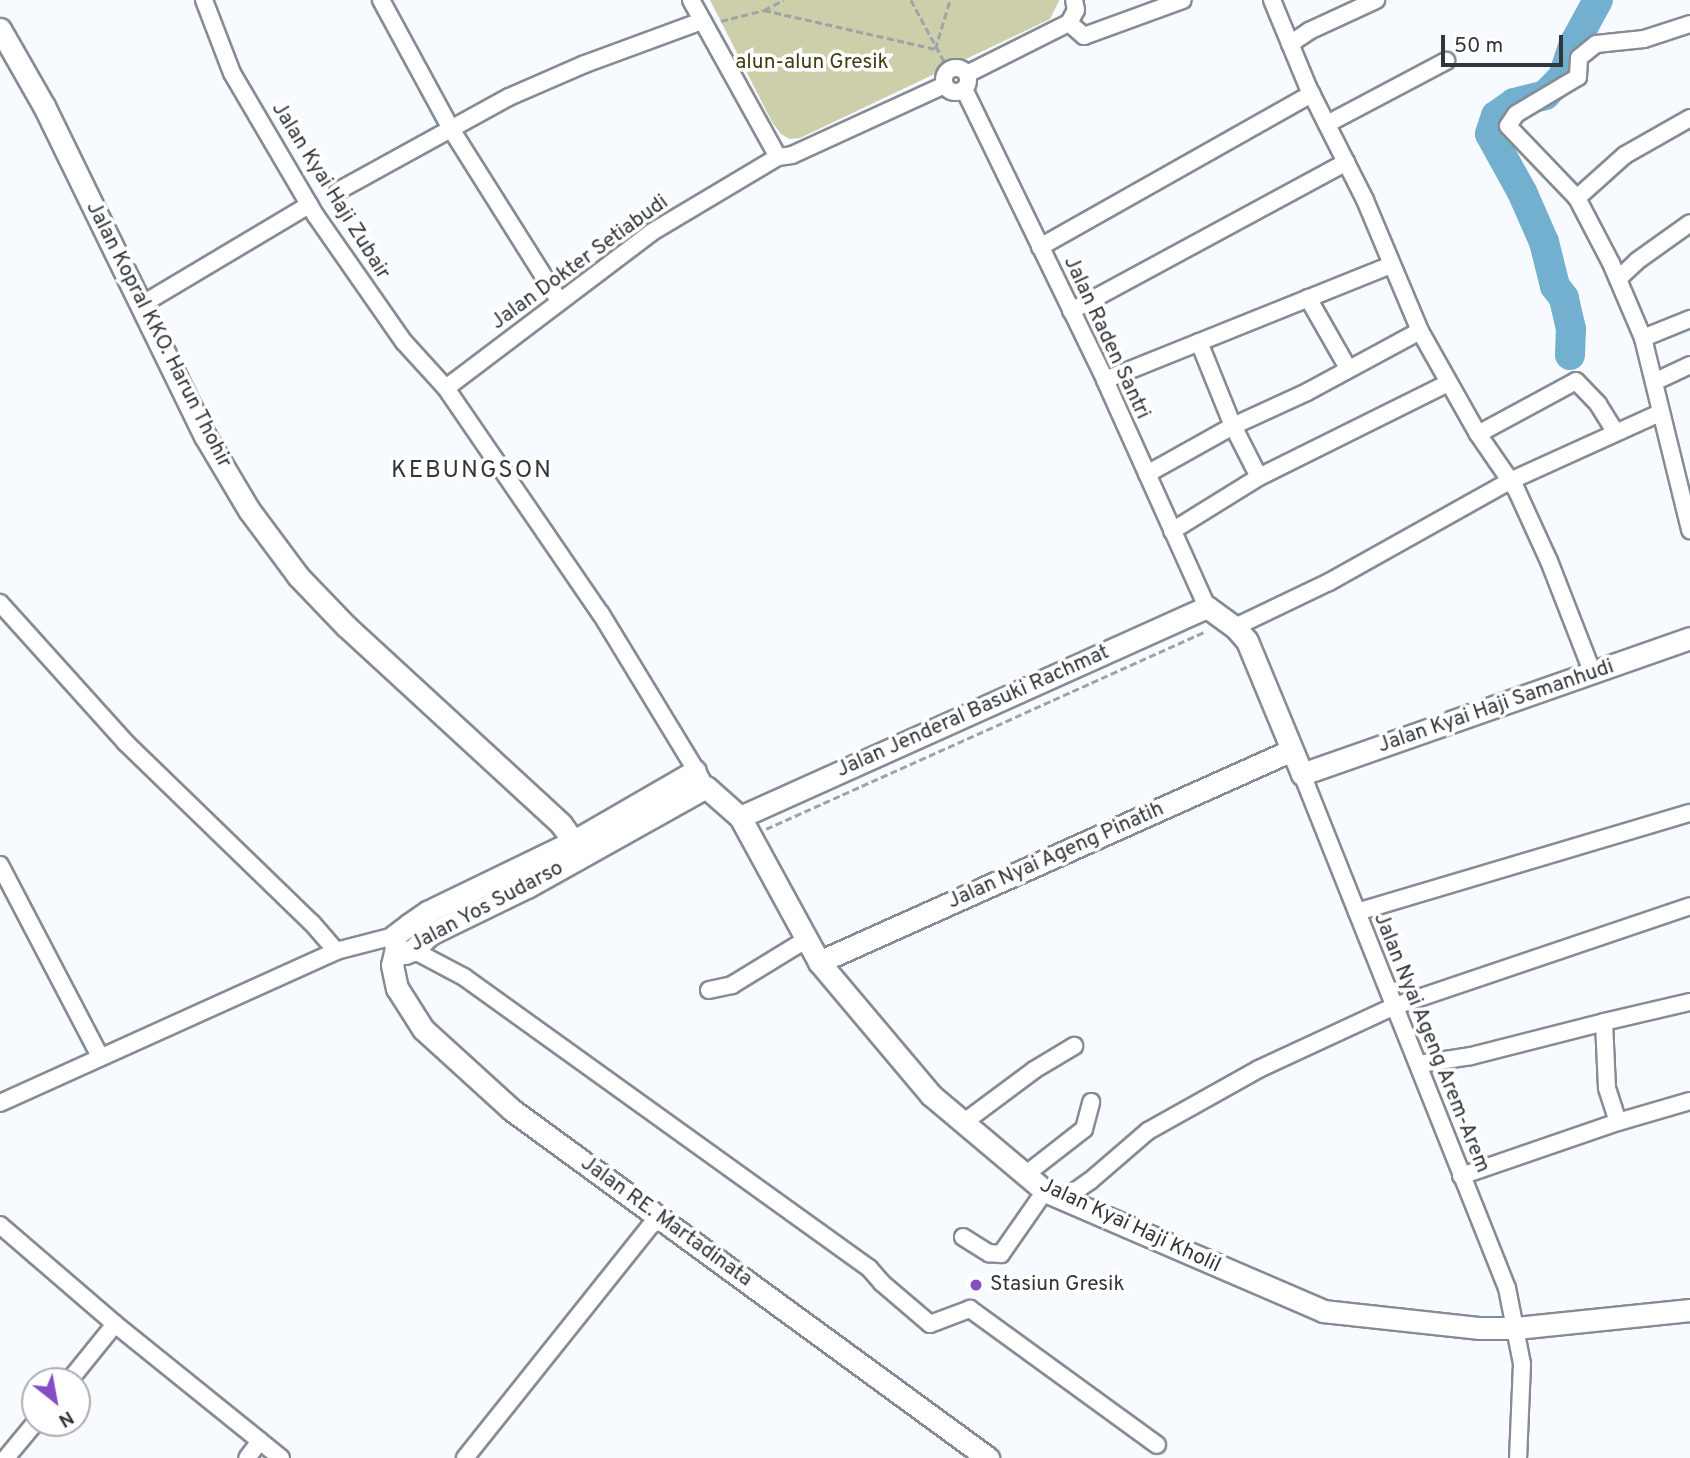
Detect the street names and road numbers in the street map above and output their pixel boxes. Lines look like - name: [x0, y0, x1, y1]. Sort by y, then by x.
- street label: Jalan Kyai Haji Zubair: [265, 98, 395, 284]
- street label: Jalan Dokter Setiabudi: [486, 190, 674, 336]
- street label: Jalan Kopral KKO. Harun Thohir: [79, 197, 237, 473]
- street label: Jalan Raden Santri: [1057, 252, 1155, 424]
- street label: Jalan Jenderal Basuki Rachmat: [833, 640, 1113, 784]
- street label: Jalan Kyai Haji Samanhudi: [1375, 655, 1617, 759]
- street label: Jalan Nyai Ageng Pinatih: [944, 797, 1168, 915]
- street label: Jalan Yos Sudarso: [406, 856, 568, 958]
- street label: Jalan Nyai Ageng Arem-Arem: [1367, 909, 1495, 1177]
- street label: Jalan RE. Martadinata: [575, 1151, 757, 1293]
- street label: Jalan Kyai Haji Kholil: [1036, 1173, 1224, 1279]

